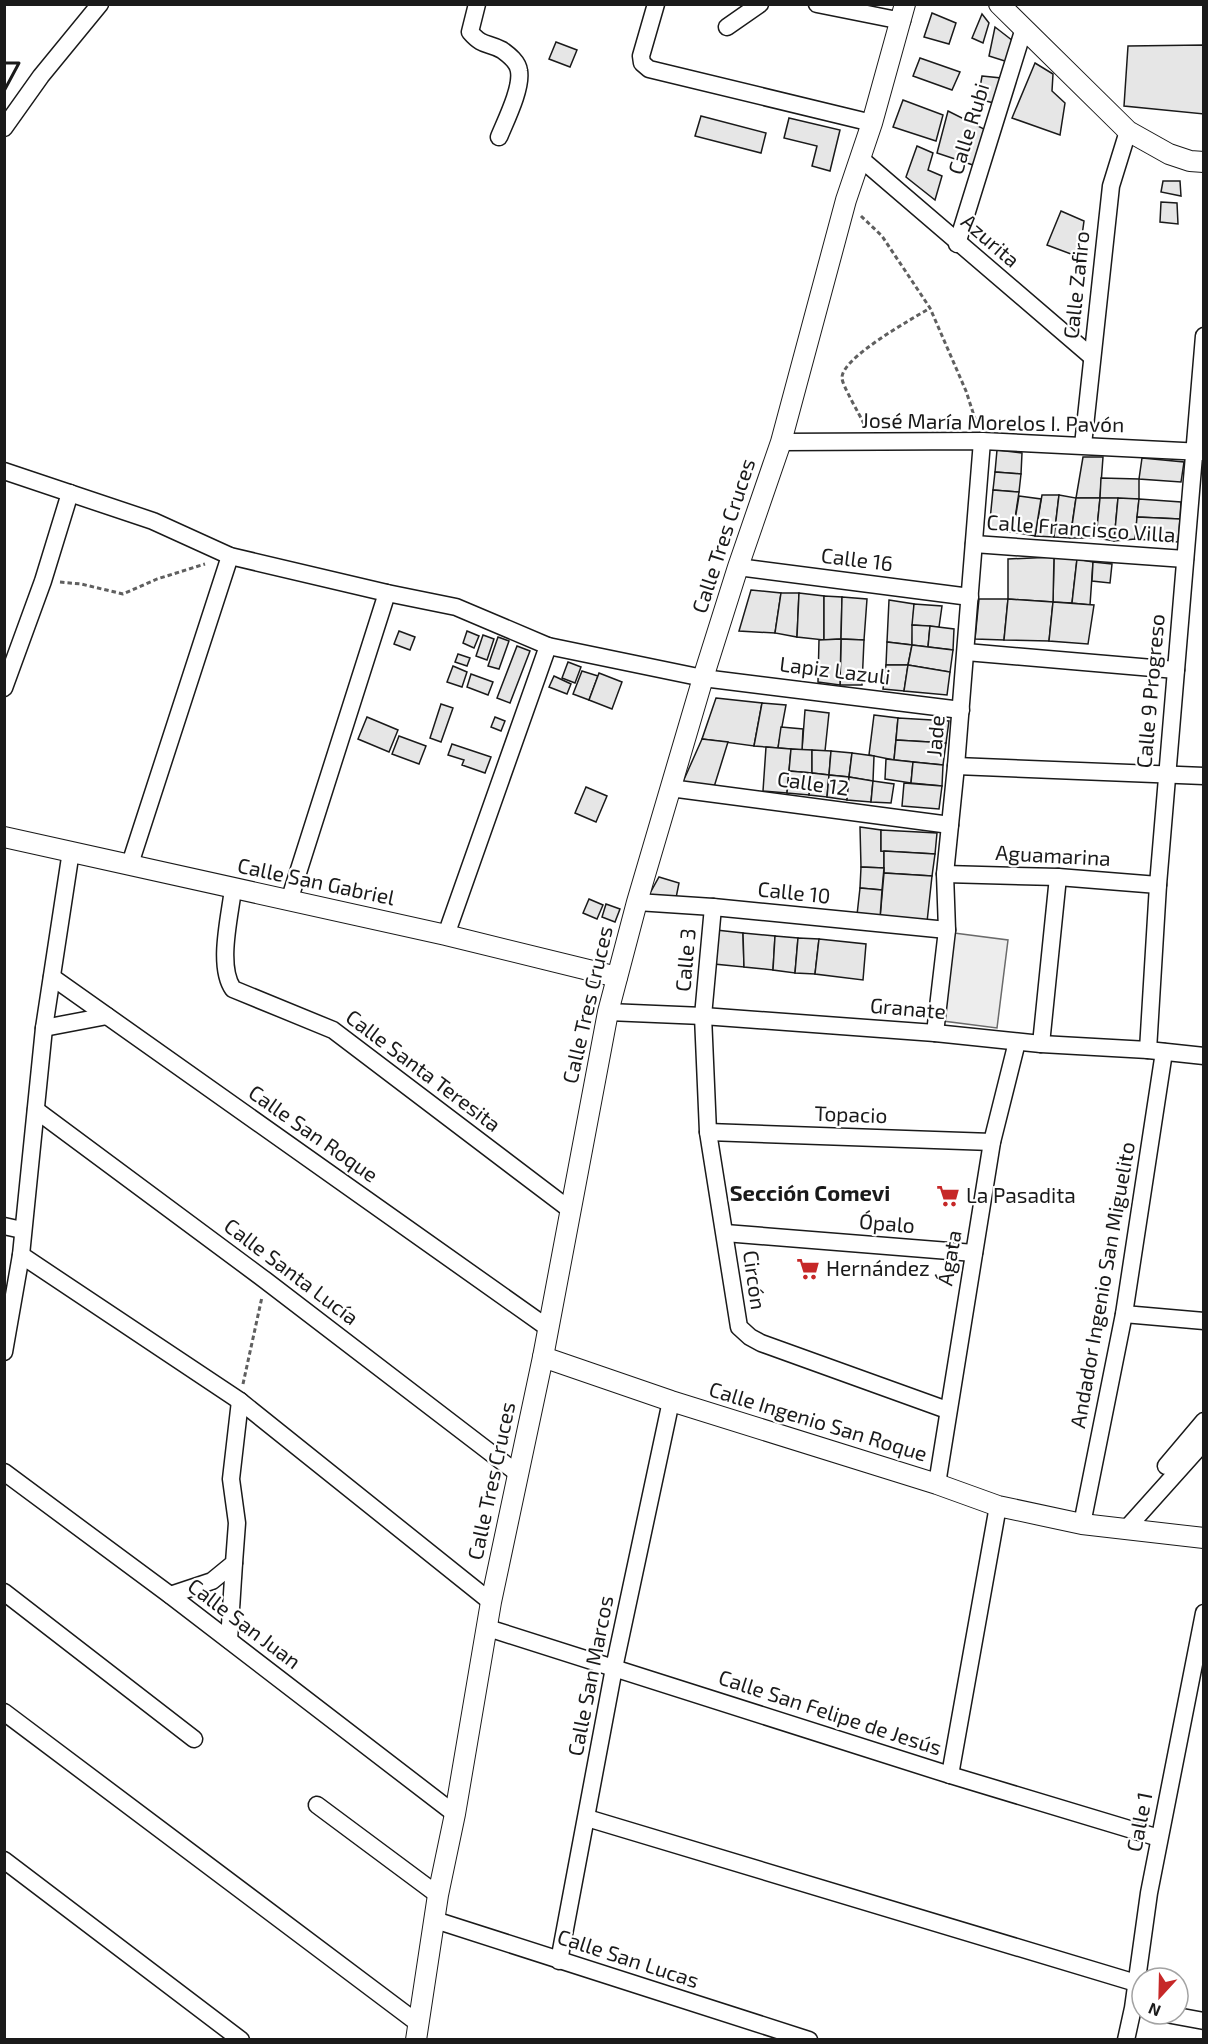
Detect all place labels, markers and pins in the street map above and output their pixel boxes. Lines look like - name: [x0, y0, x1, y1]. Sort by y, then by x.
- place label: La Pasadita: [966, 1182, 1076, 1207]
- supermarket icon: La Pasadita: [935, 1183, 961, 1209]
- place label: Hernández: [826, 1255, 930, 1280]
- supermarket icon: Hernández: [795, 1256, 821, 1282]

